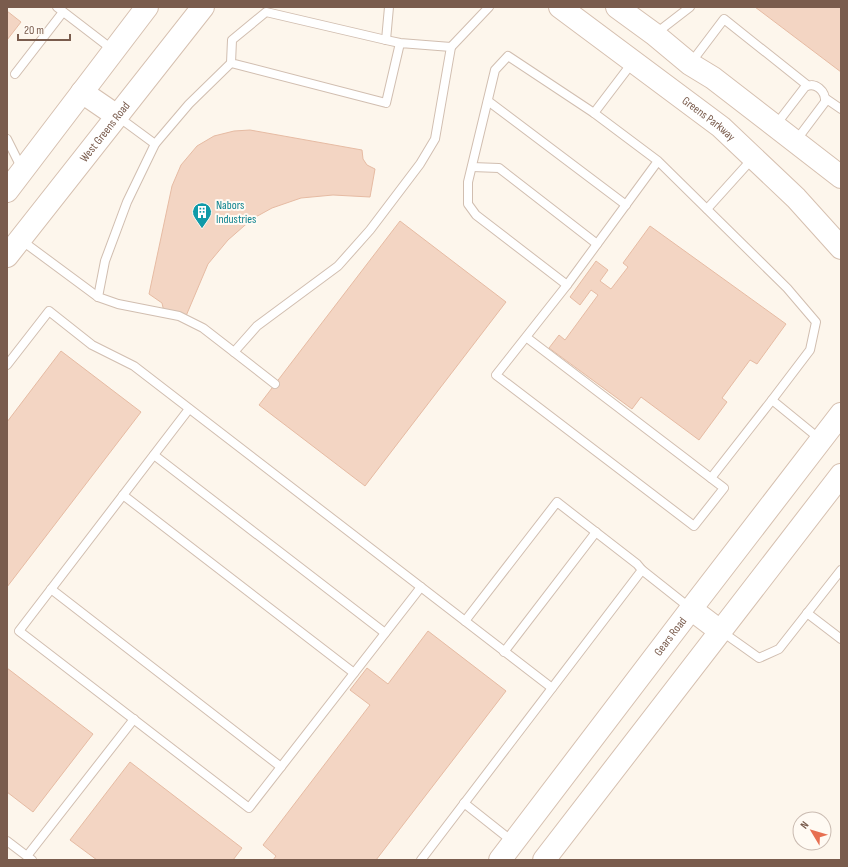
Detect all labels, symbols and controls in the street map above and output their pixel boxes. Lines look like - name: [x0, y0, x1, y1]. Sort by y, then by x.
- scale bar: [18, 16, 70, 42]
- text: 20 m: [24, 23, 44, 38]
- street label: Greens Parkway: [679, 93, 739, 144]
- street label: West Greens Road: [76, 99, 133, 165]
- place label: Nabors Industries: [216, 198, 256, 227]
- building icon: Nabors Industries: [191, 201, 213, 229]
- street label: Gears Road: [651, 614, 690, 659]
- north arrow: [792, 811, 832, 851]
- text: N: [798, 819, 812, 831]

